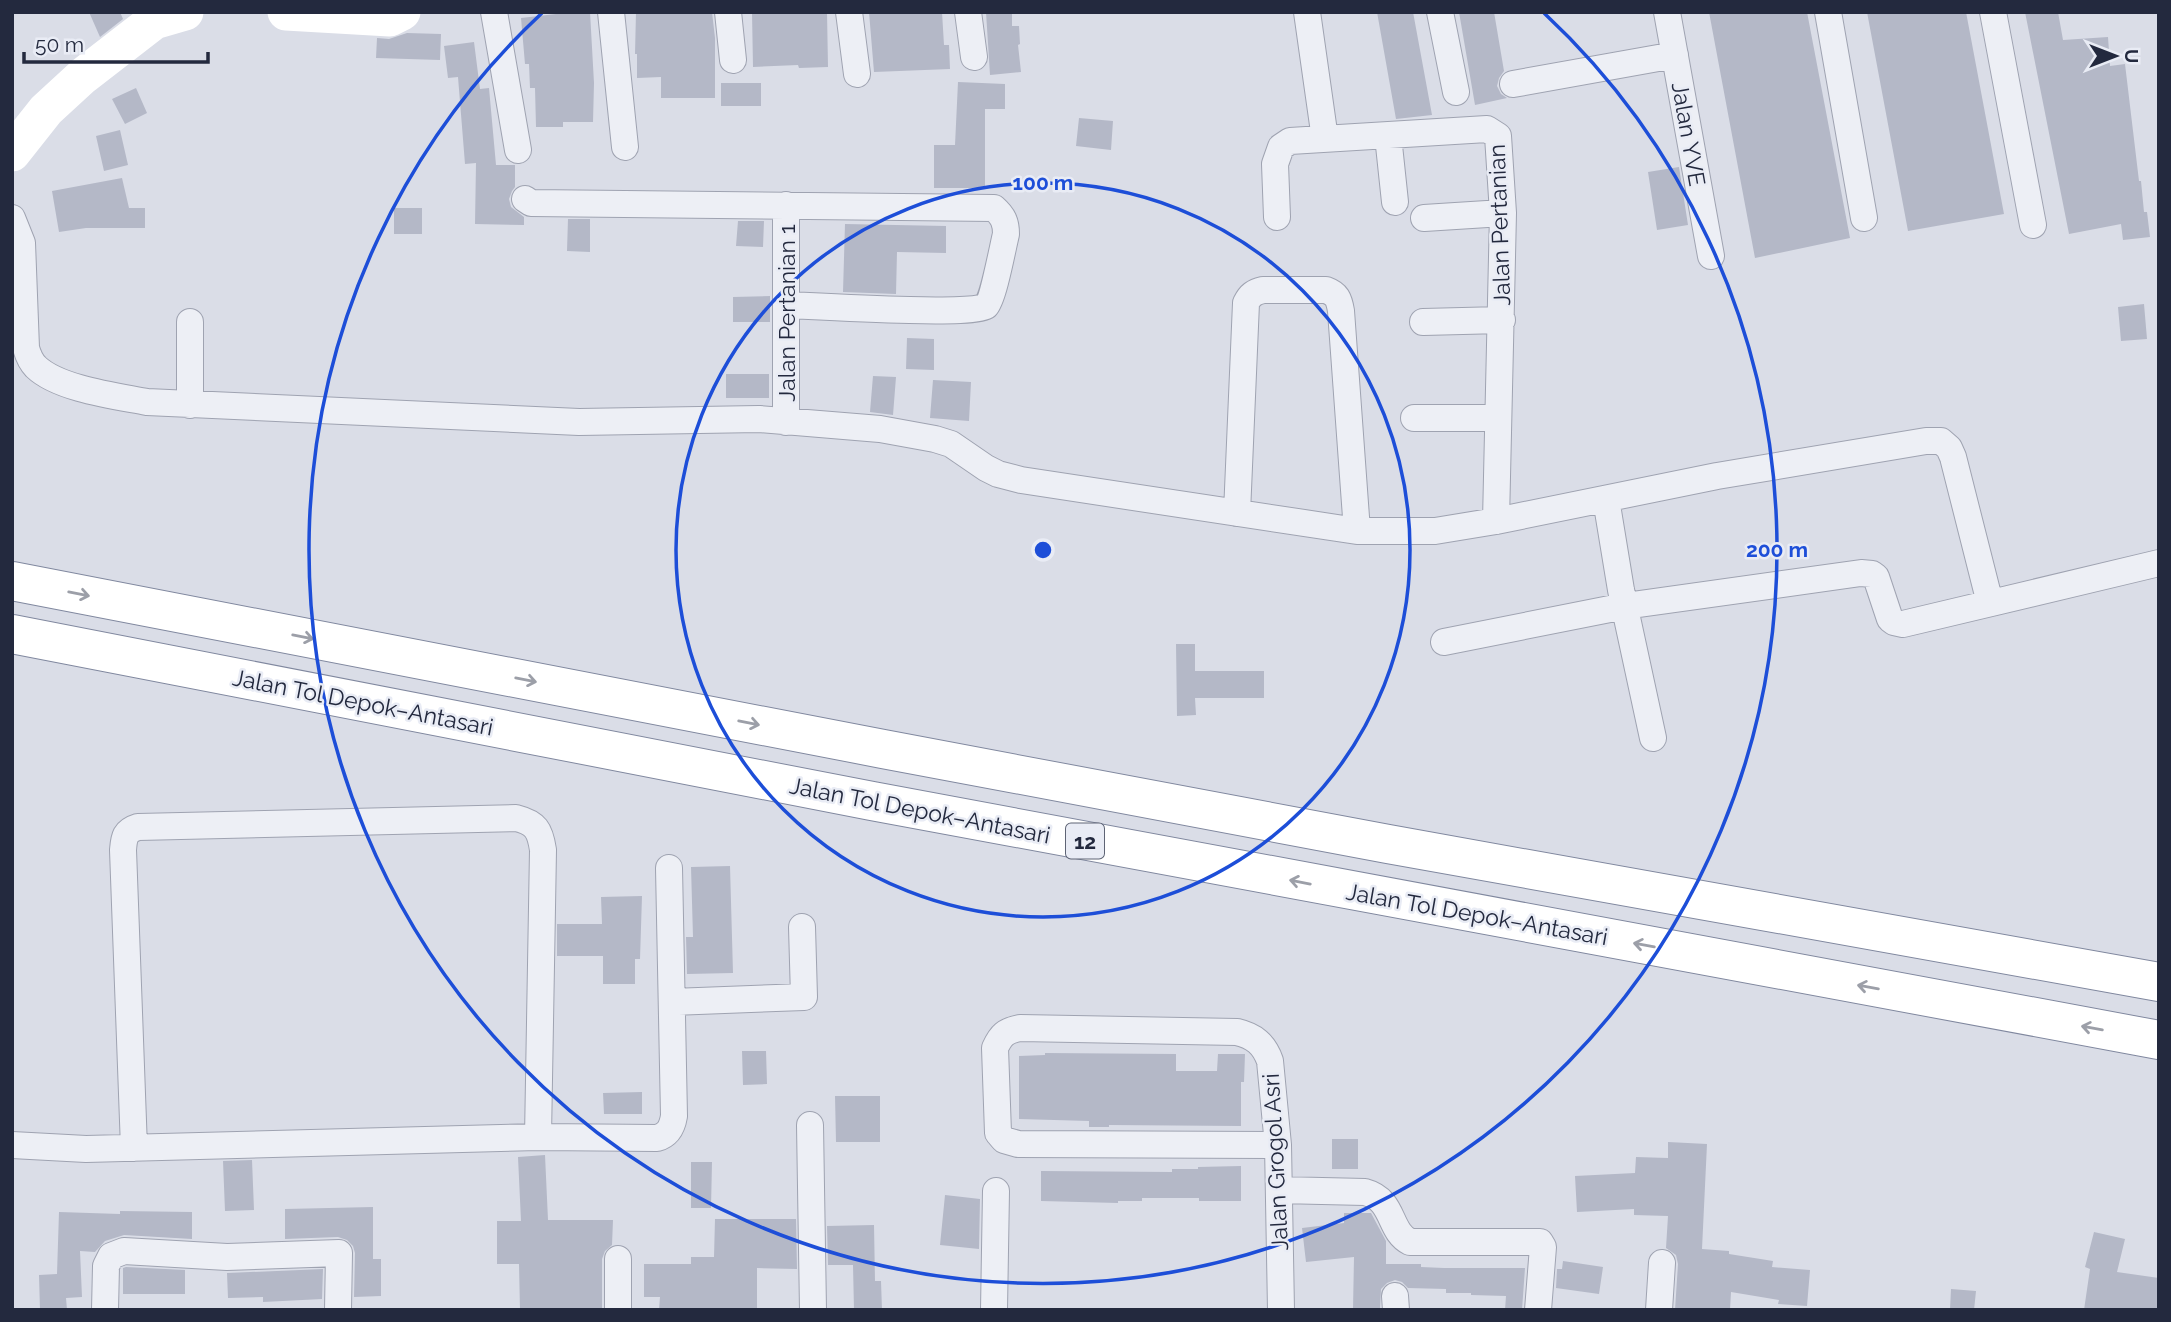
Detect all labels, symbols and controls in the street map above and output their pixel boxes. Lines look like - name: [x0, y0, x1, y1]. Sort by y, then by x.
- scale bar: [24, 21, 208, 65]
- north arrow: [2080, 21, 2150, 91]
- text: 50 m: [35, 32, 84, 57]
- text: U: [2121, 49, 2143, 63]
- street label: Jalan YVE: [1667, 80, 1711, 188]
- street label: Jalan Pertanian: [1483, 144, 1515, 306]
- text: 100 m: [1013, 170, 1073, 195]
- street label: Jalan Pertanian 1: [773, 224, 800, 402]
- text: 200 m: [1746, 537, 1808, 562]
- centre of rings: [1031, 538, 1055, 562]
- one-way arrow: [67, 587, 90, 601]
- one-way arrow: [291, 630, 314, 644]
- street label: Jalan Tol Depok–Antasari: [230, 663, 496, 741]
- one-way arrow: [514, 674, 537, 687]
- one-way arrow: [737, 717, 760, 731]
- street label: Jalan Tol Depok–Antasari: [787, 771, 1053, 849]
- road number: 12: [1066, 824, 1104, 858]
- one-way arrow: [1289, 874, 1312, 888]
- street label: Jalan Tol Depok–Antasari: [1344, 878, 1610, 950]
- one-way arrow: [1633, 938, 1656, 952]
- one-way arrow: [1857, 979, 1880, 993]
- one-way arrow: [2081, 1021, 2104, 1034]
- street label: Jalan Grogol Asri: [1257, 1073, 1293, 1251]

